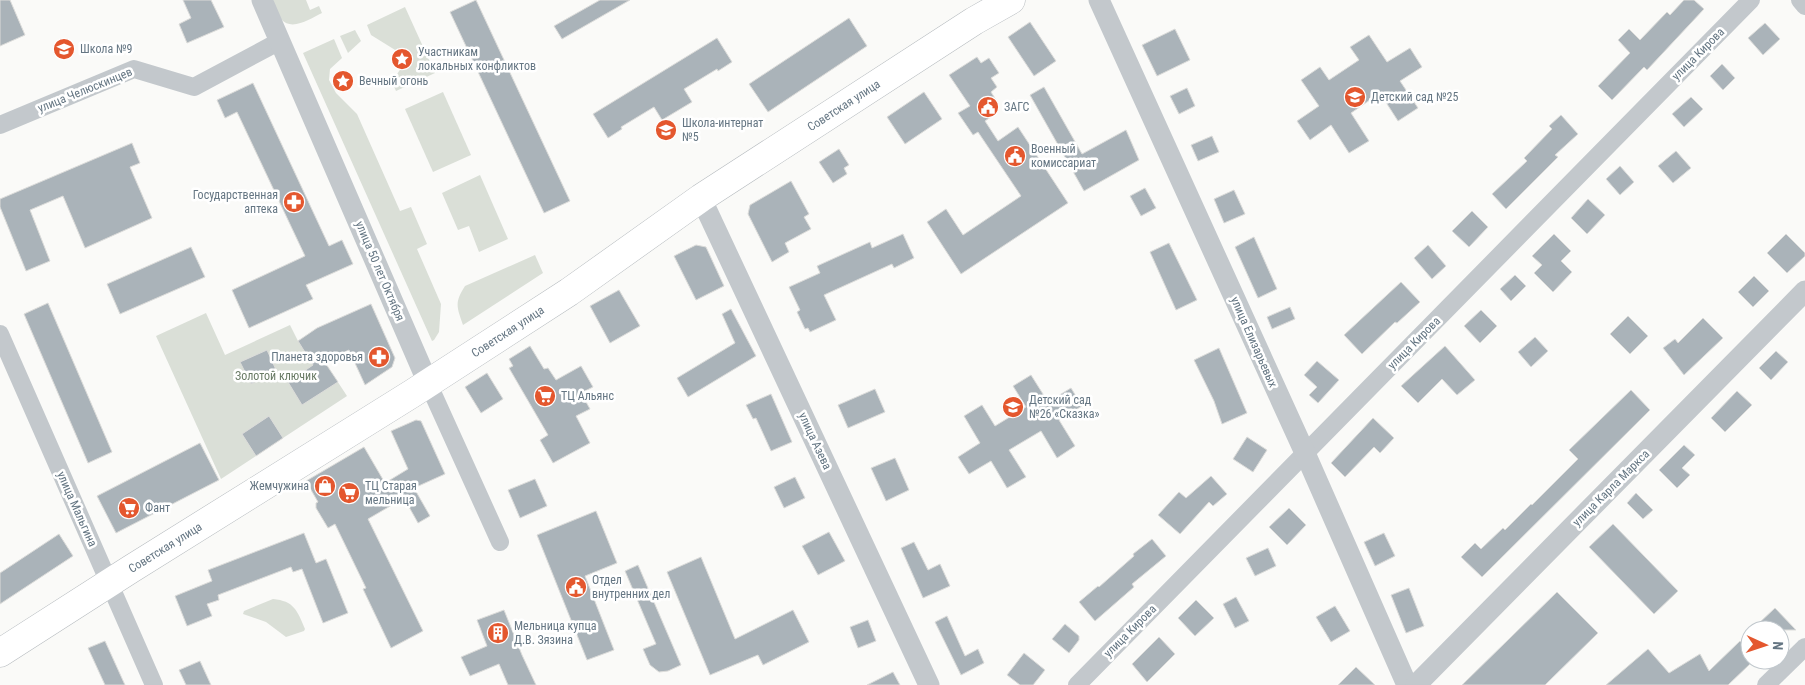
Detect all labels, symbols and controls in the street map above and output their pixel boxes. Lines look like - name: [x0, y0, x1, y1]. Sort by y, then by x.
- street label: улица Кирова: [1669, 25, 1727, 83]
- school or university icon: Школа №9: [52, 37, 76, 61]
- place label: Школа №9: [80, 42, 133, 56]
- place label: Участникам локальных конфликтов: [418, 45, 536, 73]
- place icon: Участникам локальных конфликтов: [390, 47, 414, 71]
- street label: улица Челюскинцев: [36, 65, 134, 115]
- place icon: Вечный огонь: [331, 69, 355, 93]
- place label: Вечный огонь: [359, 74, 429, 88]
- street label: Советская улица: [805, 77, 883, 134]
- school or university icon: Детский сад №25: [1343, 85, 1367, 109]
- place label: Детский сад №25: [1371, 90, 1458, 104]
- public building icon: ЗАГС: [976, 95, 1000, 119]
- place label: ЗАГС: [1004, 100, 1030, 114]
- place label: Школа-интернат №5: [682, 116, 763, 144]
- school or university icon: Школа-интернат №5: [654, 118, 678, 142]
- place label: Военный комиссариат: [1031, 142, 1096, 170]
- public building icon: Военный комиссариат: [1003, 144, 1027, 168]
- place label: Государственная аптека: [193, 188, 278, 216]
- pharmacy icon: Государственная аптека: [282, 190, 306, 214]
- street label: улица 50 лет Октября: [353, 219, 407, 323]
- street label: улица Елизарьевых: [1228, 294, 1280, 390]
- street label: Советская улица: [469, 303, 547, 360]
- street label: улица Кирова: [1385, 314, 1443, 372]
- pharmacy icon: Планета здоровья: [367, 345, 391, 369]
- place label: Планета здоровья: [271, 350, 363, 364]
- park label: Золотой ключик: [235, 369, 317, 383]
- supermarket icon: ТЦ Альянс: [533, 384, 557, 408]
- place label: ТЦ Альянс: [561, 389, 614, 403]
- place label: Детский сад №26 «Сказка»: [1029, 393, 1099, 421]
- school or university icon: Детский сад №26 «Сказка»: [1001, 395, 1025, 419]
- street label: улица Азева: [796, 410, 834, 472]
- street label: улица Карла Маркса: [1570, 447, 1652, 529]
- street label: улица Мальгина: [54, 469, 100, 549]
- shop icon: Жемчужина: [313, 474, 337, 498]
- place label: Жемчужина: [250, 479, 309, 493]
- place label: ТЦ Старая мельница: [365, 479, 417, 507]
- supermarket icon: ТЦ Старая мельница: [337, 481, 361, 505]
- supermarket icon: Фант: [117, 496, 141, 520]
- place label: Фант: [145, 501, 170, 515]
- street label: Советская улица: [126, 519, 205, 576]
- place label: Отдел внутренних дел: [592, 573, 670, 601]
- public building icon: Отдел внутренних дел: [564, 575, 588, 599]
- street label: улица Кирова: [1101, 602, 1159, 660]
- place label: Мельница купца Д.В. Зязина: [514, 619, 597, 647]
- north arrow: [1740, 620, 1790, 670]
- building icon: Мельница купца Д.В. Зязина: [486, 621, 510, 645]
- text: N: [1770, 641, 1786, 650]

